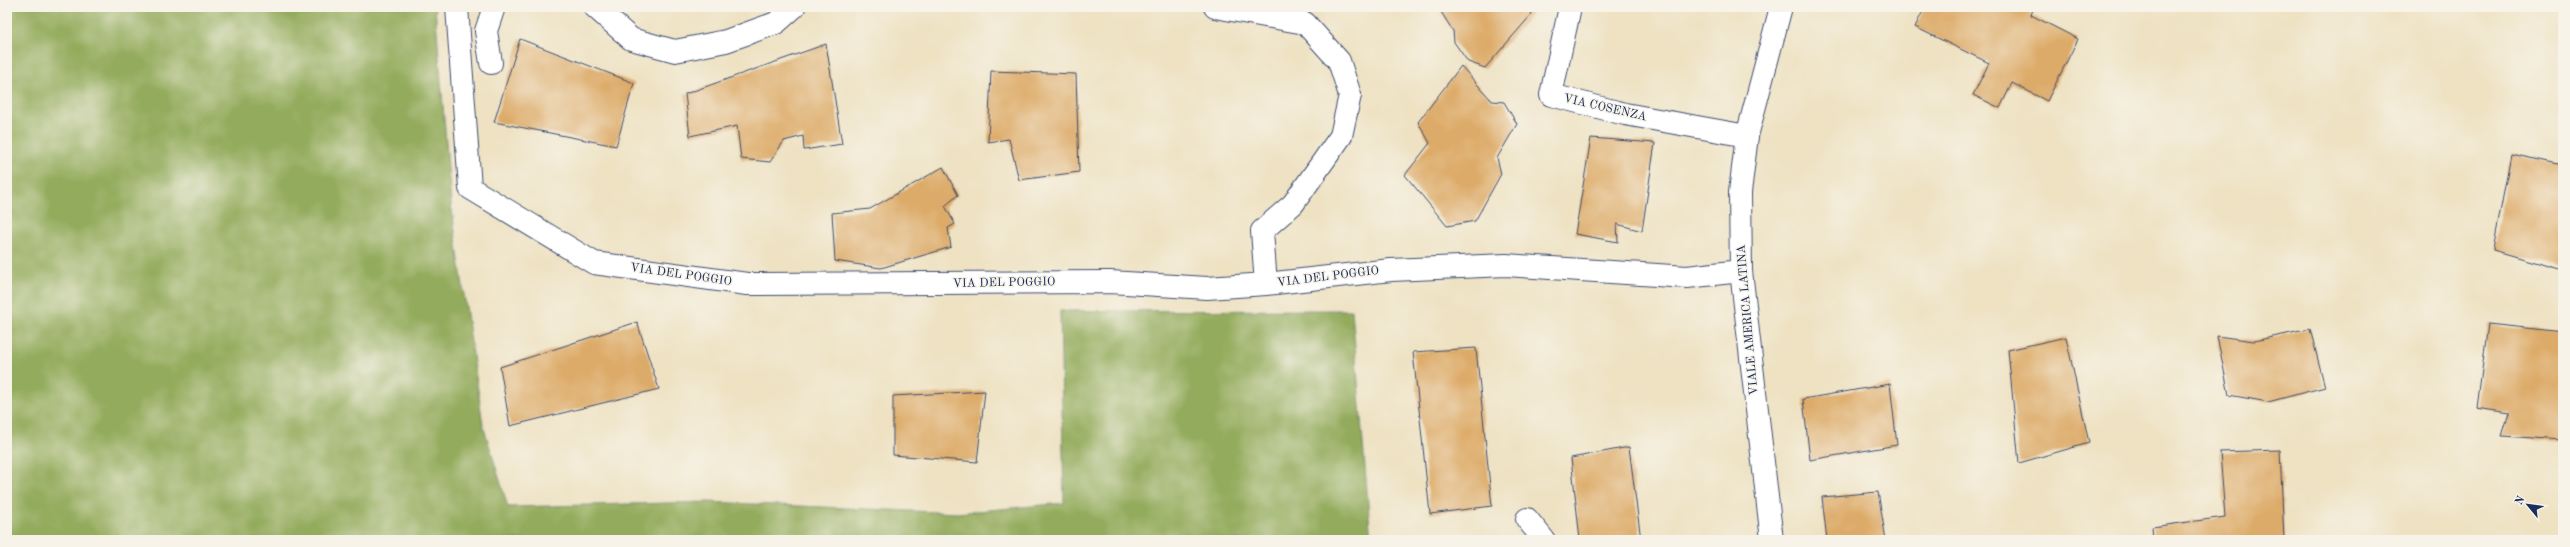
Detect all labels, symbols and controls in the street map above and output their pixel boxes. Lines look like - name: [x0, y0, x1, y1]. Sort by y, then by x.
- street label: VIA COSENZA: [1562, 93, 1648, 123]
- street label: VIALE AMERICA LATINA: [1735, 244, 1761, 396]
- street label: VIA DEL POGGIO: [629, 262, 733, 288]
- street label: VIA DEL POGGIO: [1276, 265, 1380, 289]
- street label: VIA DEL POGGIO: [953, 276, 1055, 290]
- north arrow: [2508, 485, 2548, 525]
- text: N: [2514, 494, 2528, 507]

